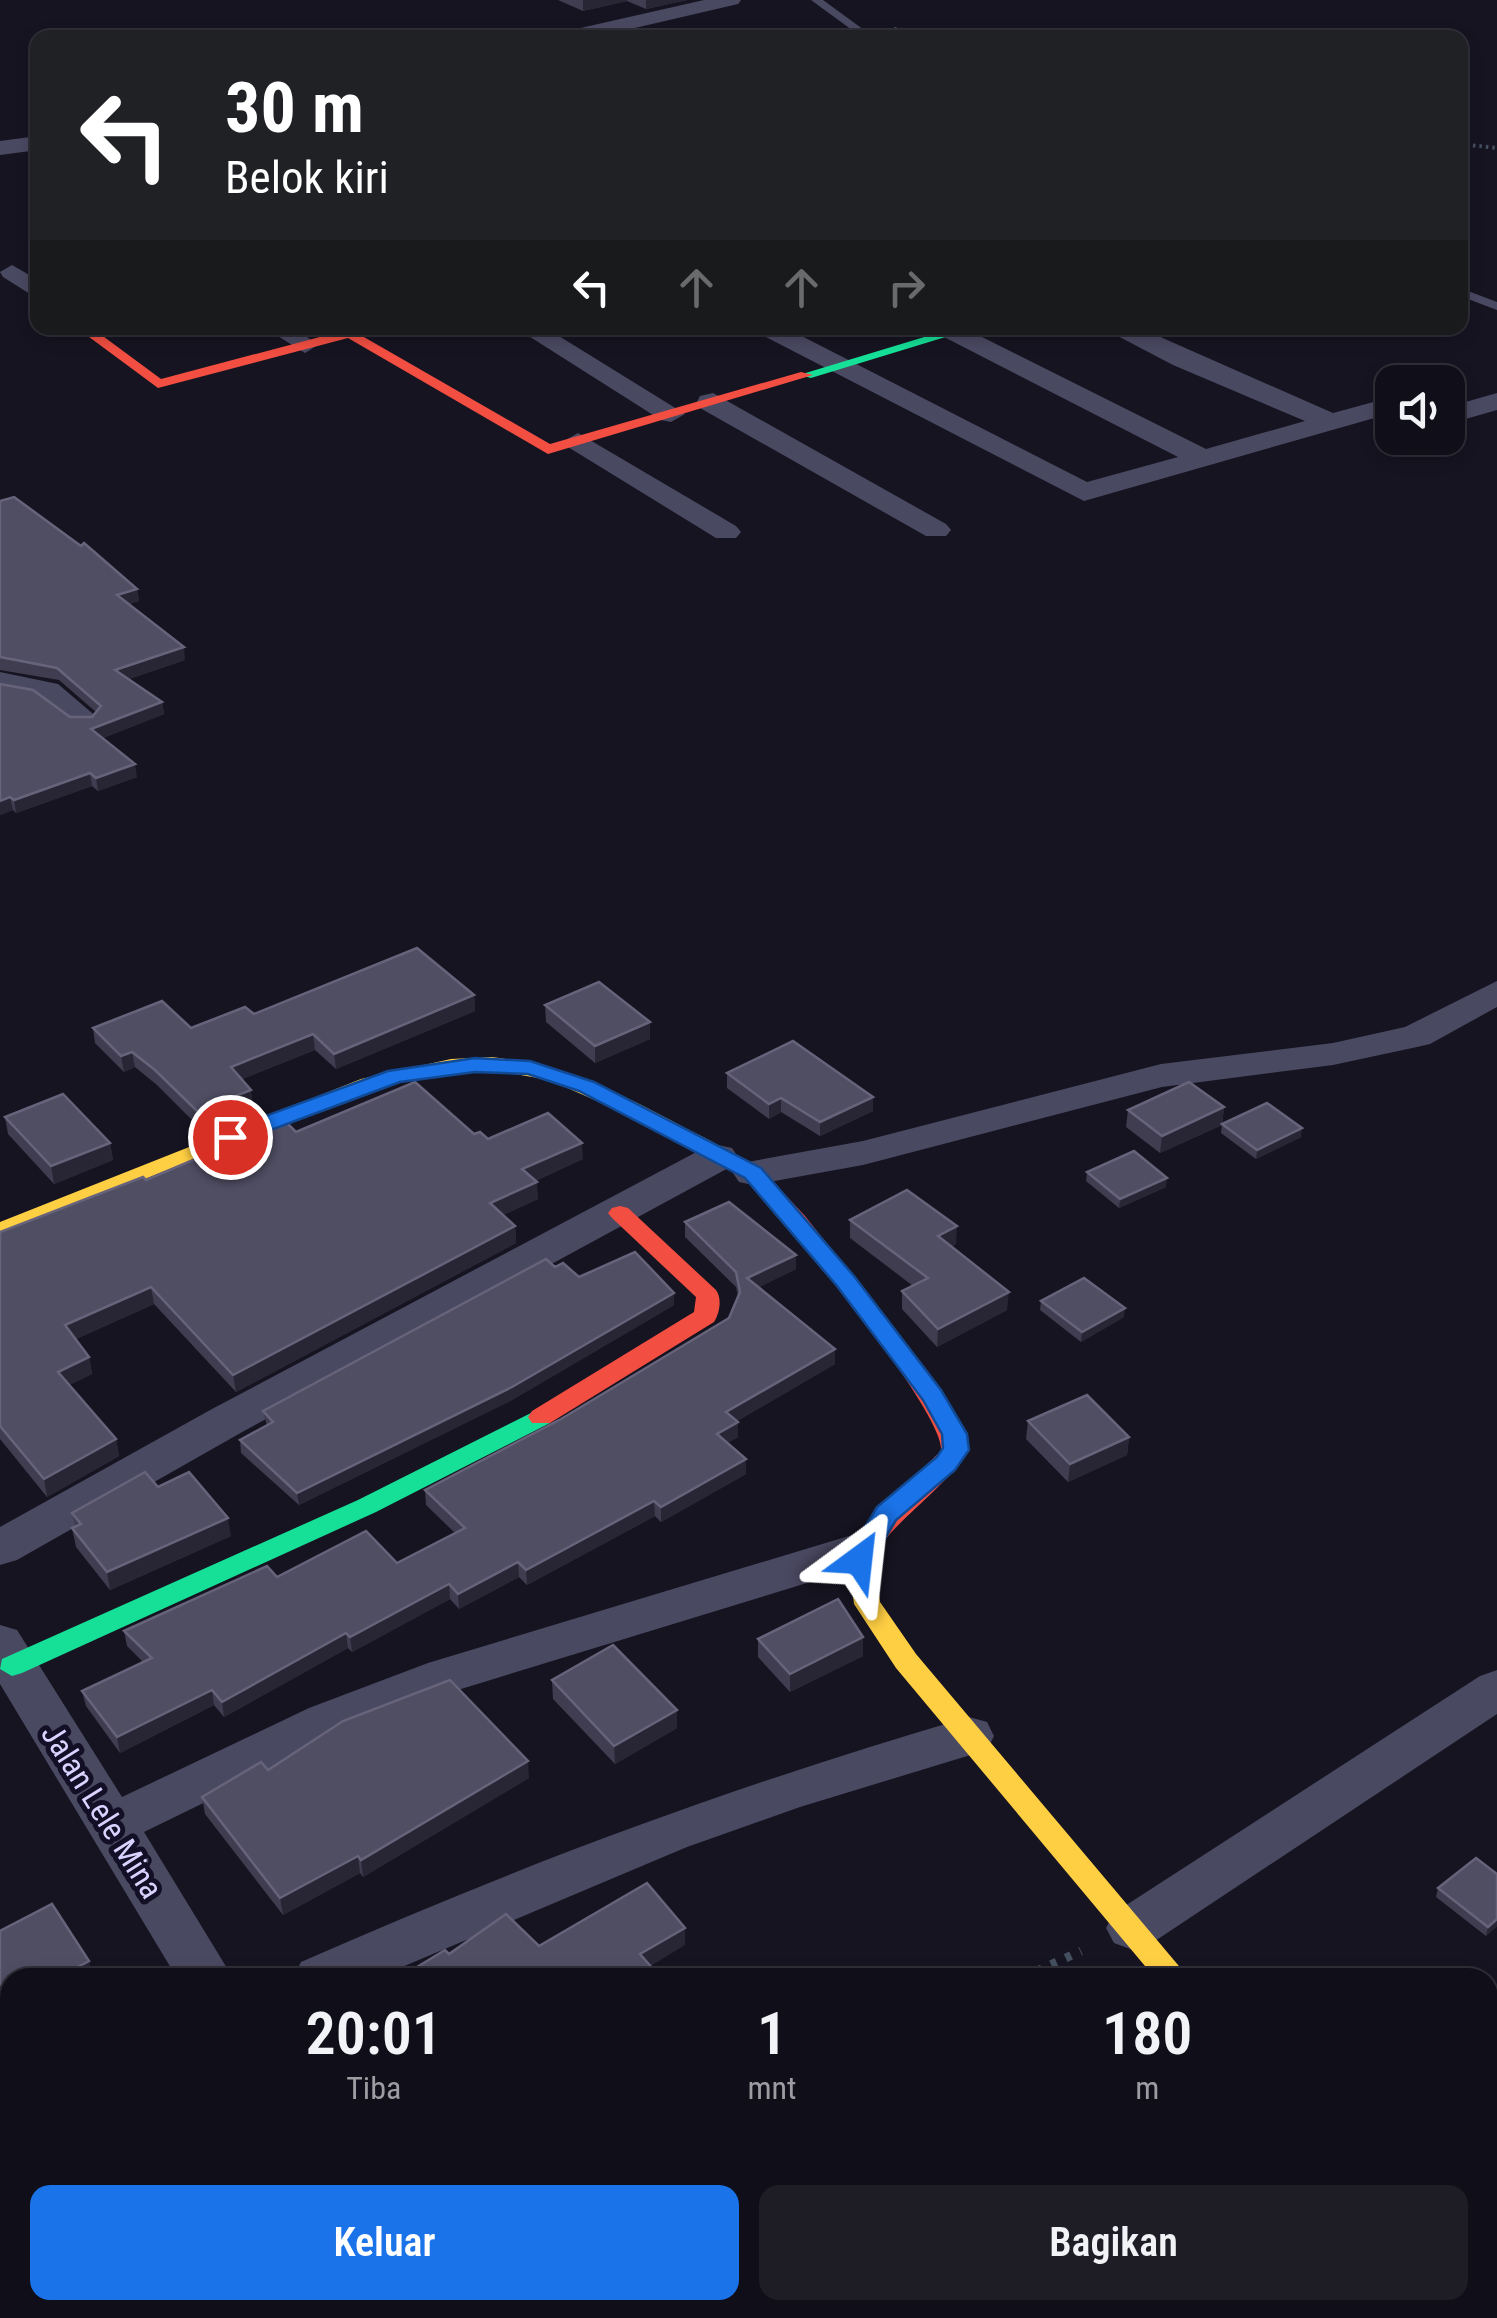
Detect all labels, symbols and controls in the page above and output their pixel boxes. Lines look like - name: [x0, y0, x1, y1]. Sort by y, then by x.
- text: 30 m: [225, 67, 364, 149]
- icon: left: [60, 70, 190, 200]
- text: Belok kiri: [225, 151, 389, 204]
- icon: left: [564, 260, 619, 315]
- icon: ahead: [669, 260, 724, 315]
- icon: ahead: [774, 260, 829, 315]
- icon: right: [879, 260, 934, 315]
- map controls: [1375, 365, 1465, 455]
- button: sound: [1375, 365, 1465, 455]
- pin: [188, 1095, 273, 1180]
- icon: arrive: [203, 1110, 258, 1165]
- position arrow: [807, 1508, 911, 1612]
- street label: Jalan Lele Mina: [33, 1717, 171, 1905]
- text: 20:01: [305, 1998, 442, 2069]
- text: 1: [757, 1998, 787, 2069]
- text: 180: [1102, 1998, 1193, 2069]
- text: Tiba: [346, 2069, 401, 2107]
- text: mnt: [747, 2069, 797, 2107]
- text: m: [1135, 2069, 1159, 2107]
- button: Keluar: [30, 2185, 739, 2300]
- button: Bagikan: [759, 2185, 1468, 2300]

